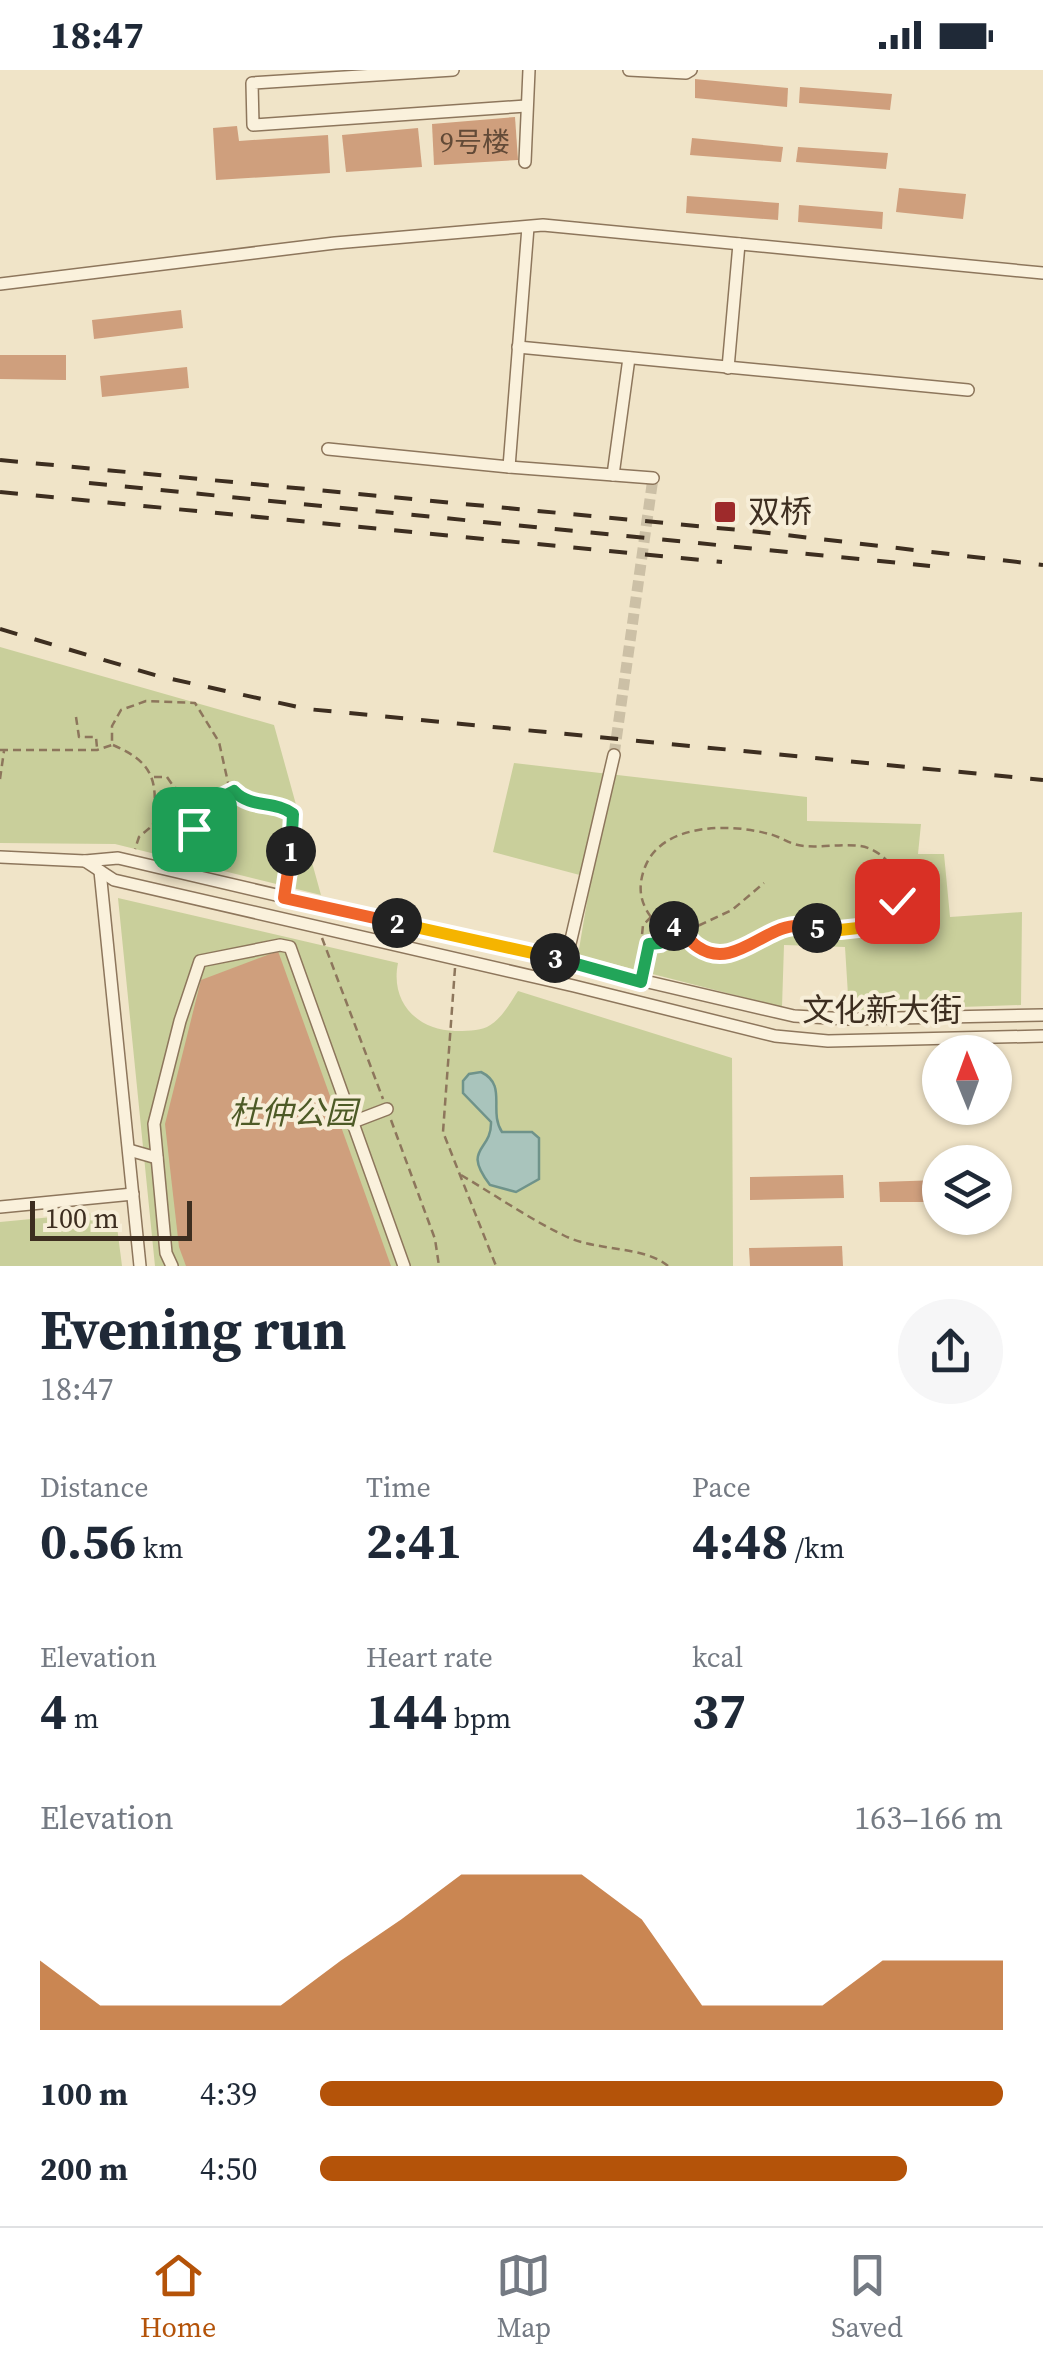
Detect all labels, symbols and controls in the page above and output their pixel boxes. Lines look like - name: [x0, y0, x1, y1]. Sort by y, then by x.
- text: 18:47: [50, 9, 144, 61]
- house number: 9号楼: [440, 123, 510, 161]
- place label: 双桥: [748, 490, 812, 534]
- marker: 双桥: [712, 499, 738, 525]
- pin: [152, 787, 237, 872]
- icon: arrive: [167, 802, 222, 857]
- pin: 1: [266, 826, 316, 876]
- text: 1: [283, 832, 299, 870]
- pin: [855, 859, 940, 944]
- icon: check: [870, 874, 925, 929]
- pin: 2: [372, 898, 422, 948]
- pin: 4: [649, 901, 699, 951]
- pin: 5: [792, 903, 842, 953]
- text: 2: [389, 904, 405, 942]
- text: 4: [666, 907, 682, 945]
- text: 5: [809, 909, 825, 947]
- pin: 3: [530, 933, 580, 983]
- text: 3: [547, 939, 563, 977]
- street label: 文化新大街: [802, 988, 962, 1032]
- north arrow: [922, 1035, 1012, 1125]
- map controls: [922, 1035, 1012, 1235]
- park label: 杜仲公园: [229, 1091, 361, 1135]
- button: layers: [922, 1145, 1012, 1235]
- scale bar: [30, 1196, 192, 1240]
- text: 100 m: [45, 1199, 119, 1237]
- text: Evening run: [40, 1292, 347, 1367]
- button: share: [898, 1299, 1003, 1404]
- text: 18:47: [40, 1367, 114, 1411]
- text: Distance: [40, 1468, 149, 1506]
- text: Time: [366, 1468, 431, 1506]
- text: Pace: [692, 1468, 751, 1506]
- text: 0.56: [40, 1506, 136, 1575]
- text: 2:41: [366, 1506, 462, 1575]
- text: 4:48: [692, 1506, 788, 1575]
- text: km: [136, 1529, 183, 1567]
- text: /km: [788, 1529, 845, 1567]
- text: Elevation: [40, 1638, 157, 1676]
- text: Heart rate: [366, 1638, 493, 1676]
- text: kcal: [692, 1638, 743, 1676]
- text: 4: [40, 1676, 67, 1745]
- text: 144: [366, 1676, 447, 1745]
- text: 37: [692, 1676, 746, 1745]
- text: m: [67, 1699, 99, 1737]
- text: bpm: [447, 1699, 511, 1737]
- text: Elevation: [40, 1796, 174, 1840]
- text: 163–166 m: [854, 1796, 1003, 1840]
- text: 100 m: [40, 2072, 128, 2116]
- text: 4:39: [200, 2072, 258, 2116]
- text: 200 m: [40, 2147, 128, 2191]
- text: 4:50: [200, 2147, 258, 2191]
- tab: Home: [140, 2248, 216, 2346]
- tab: Map: [496, 2248, 551, 2346]
- tab: Saved: [831, 2248, 903, 2346]

